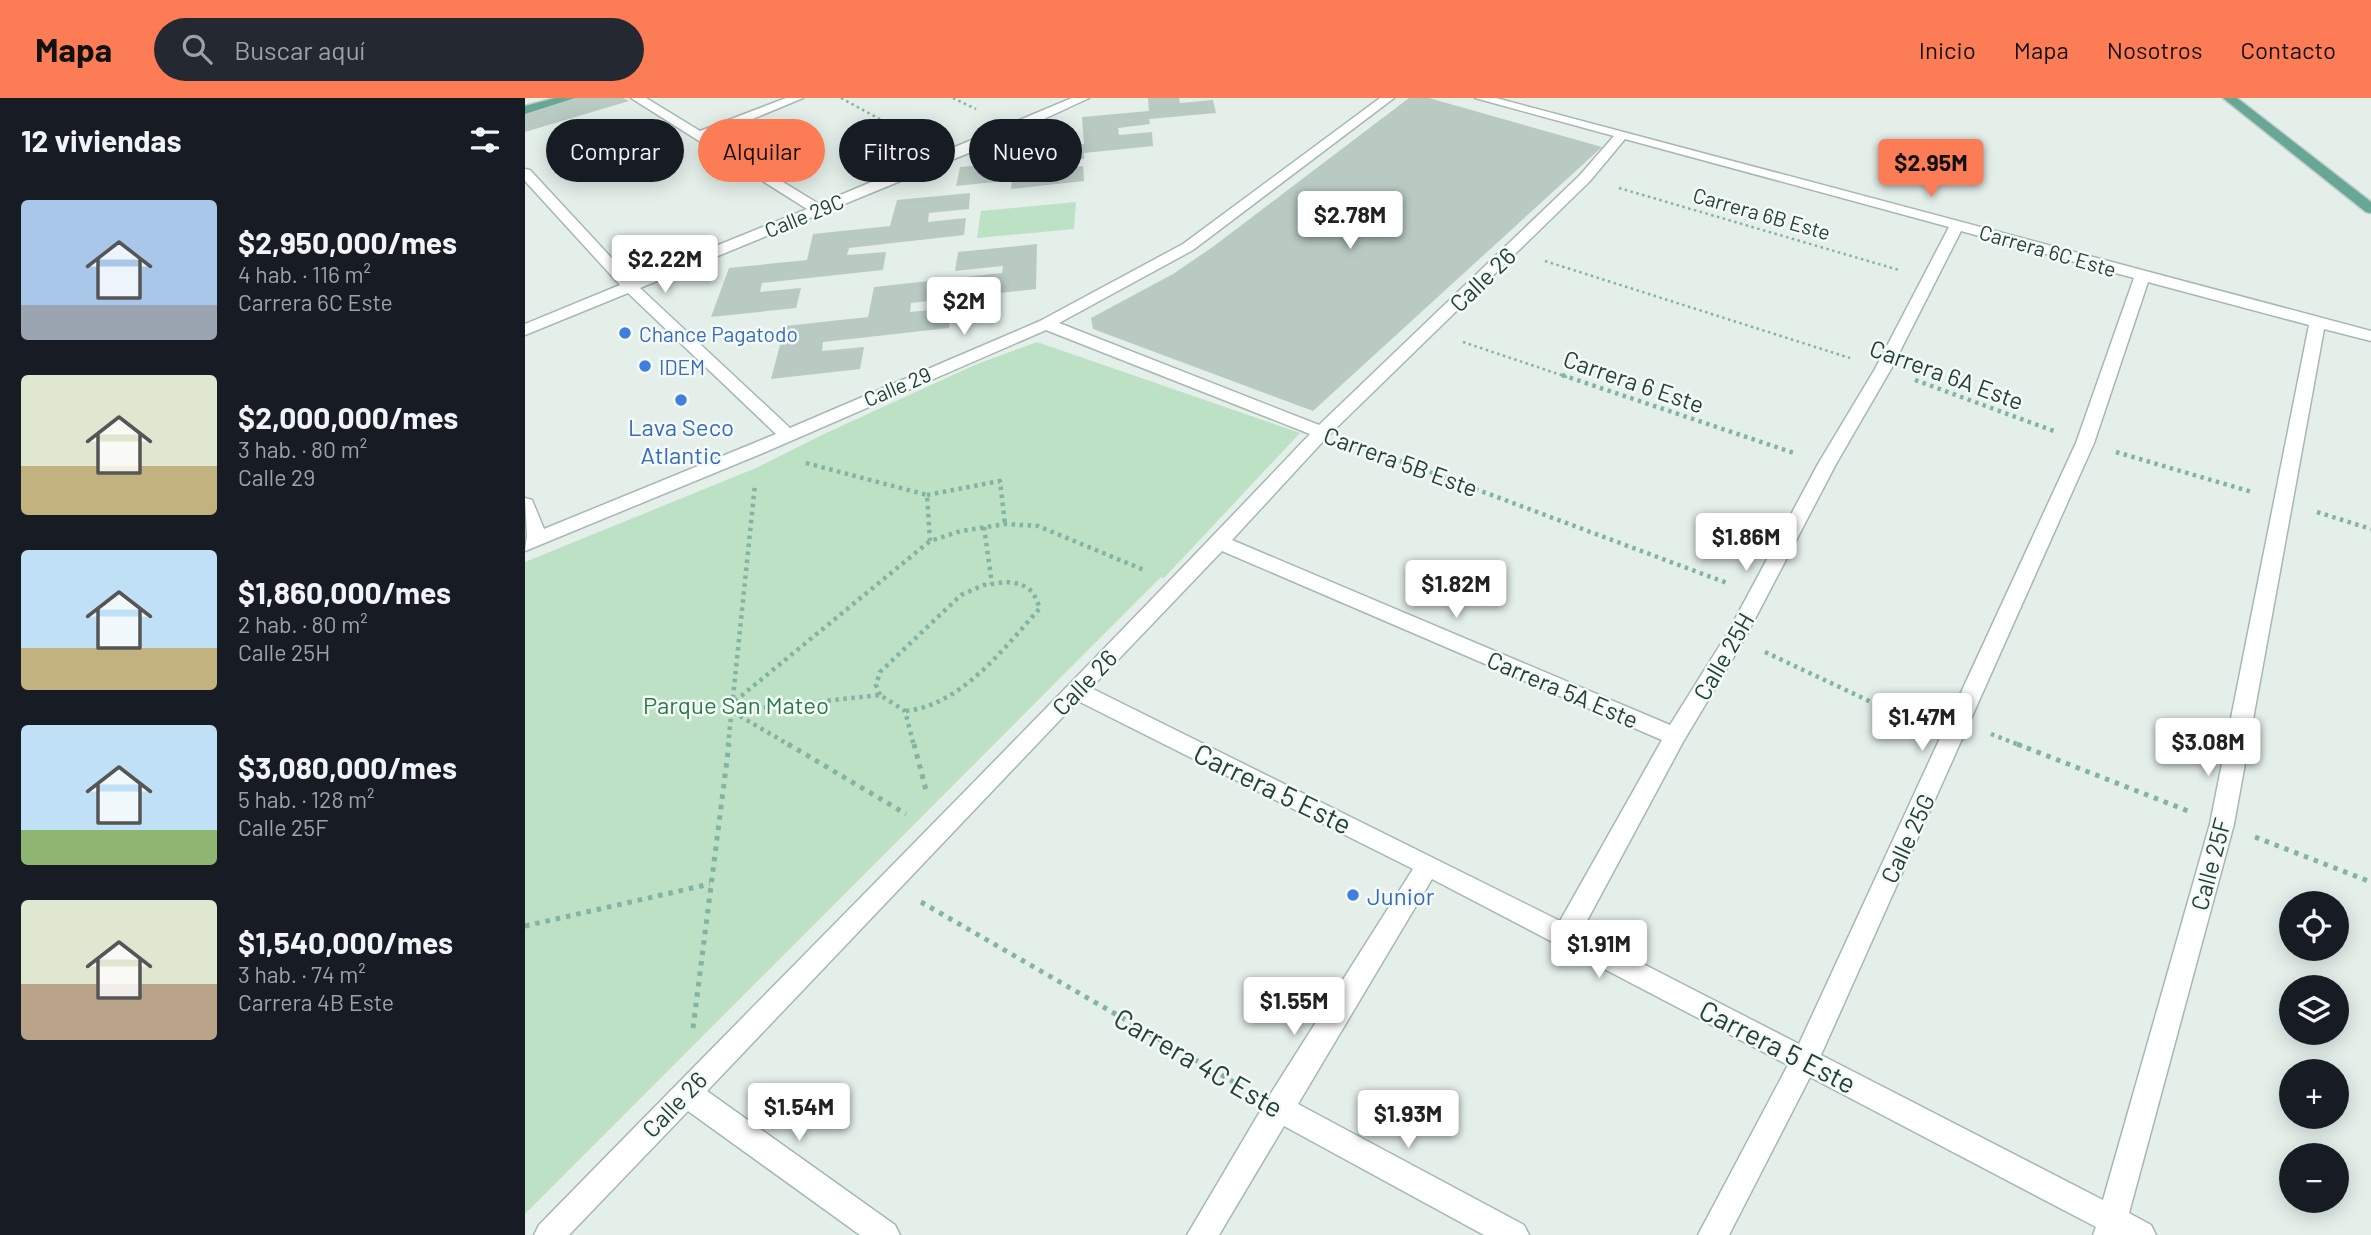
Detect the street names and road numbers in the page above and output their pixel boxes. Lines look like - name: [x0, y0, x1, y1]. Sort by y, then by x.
- street label: Carrera 6B Este: [1690, 181, 1834, 245]
- street label: Calle 29C: [761, 188, 847, 242]
- street label: Carrera 6C Este: [1977, 219, 2119, 281]
- street label: Calle 26: [1443, 241, 1521, 317]
- street label: Carrera 6A Este: [1866, 333, 2028, 415]
- street label: Carrera 6 Este: [1560, 343, 1708, 419]
- street label: Calle 29: [860, 361, 934, 411]
- street label: Carrera 5B Este: [1320, 420, 1482, 502]
- street label: Calle 25H: [1686, 607, 1760, 705]
- street label: Calle 26: [1046, 643, 1122, 721]
- street label: Carrera 5A Este: [1483, 644, 1643, 734]
- street label: Carrera 5 Este: [1189, 735, 1357, 841]
- street label: Calle 25G: [1874, 789, 1940, 887]
- street label: Calle 25F: [2184, 814, 2236, 913]
- street label: Carrera 5 Este: [1694, 992, 1862, 1100]
- street label: Carrera 4C Este: [1108, 1000, 1290, 1124]
- street label: Calle 26: [636, 1065, 712, 1143]

